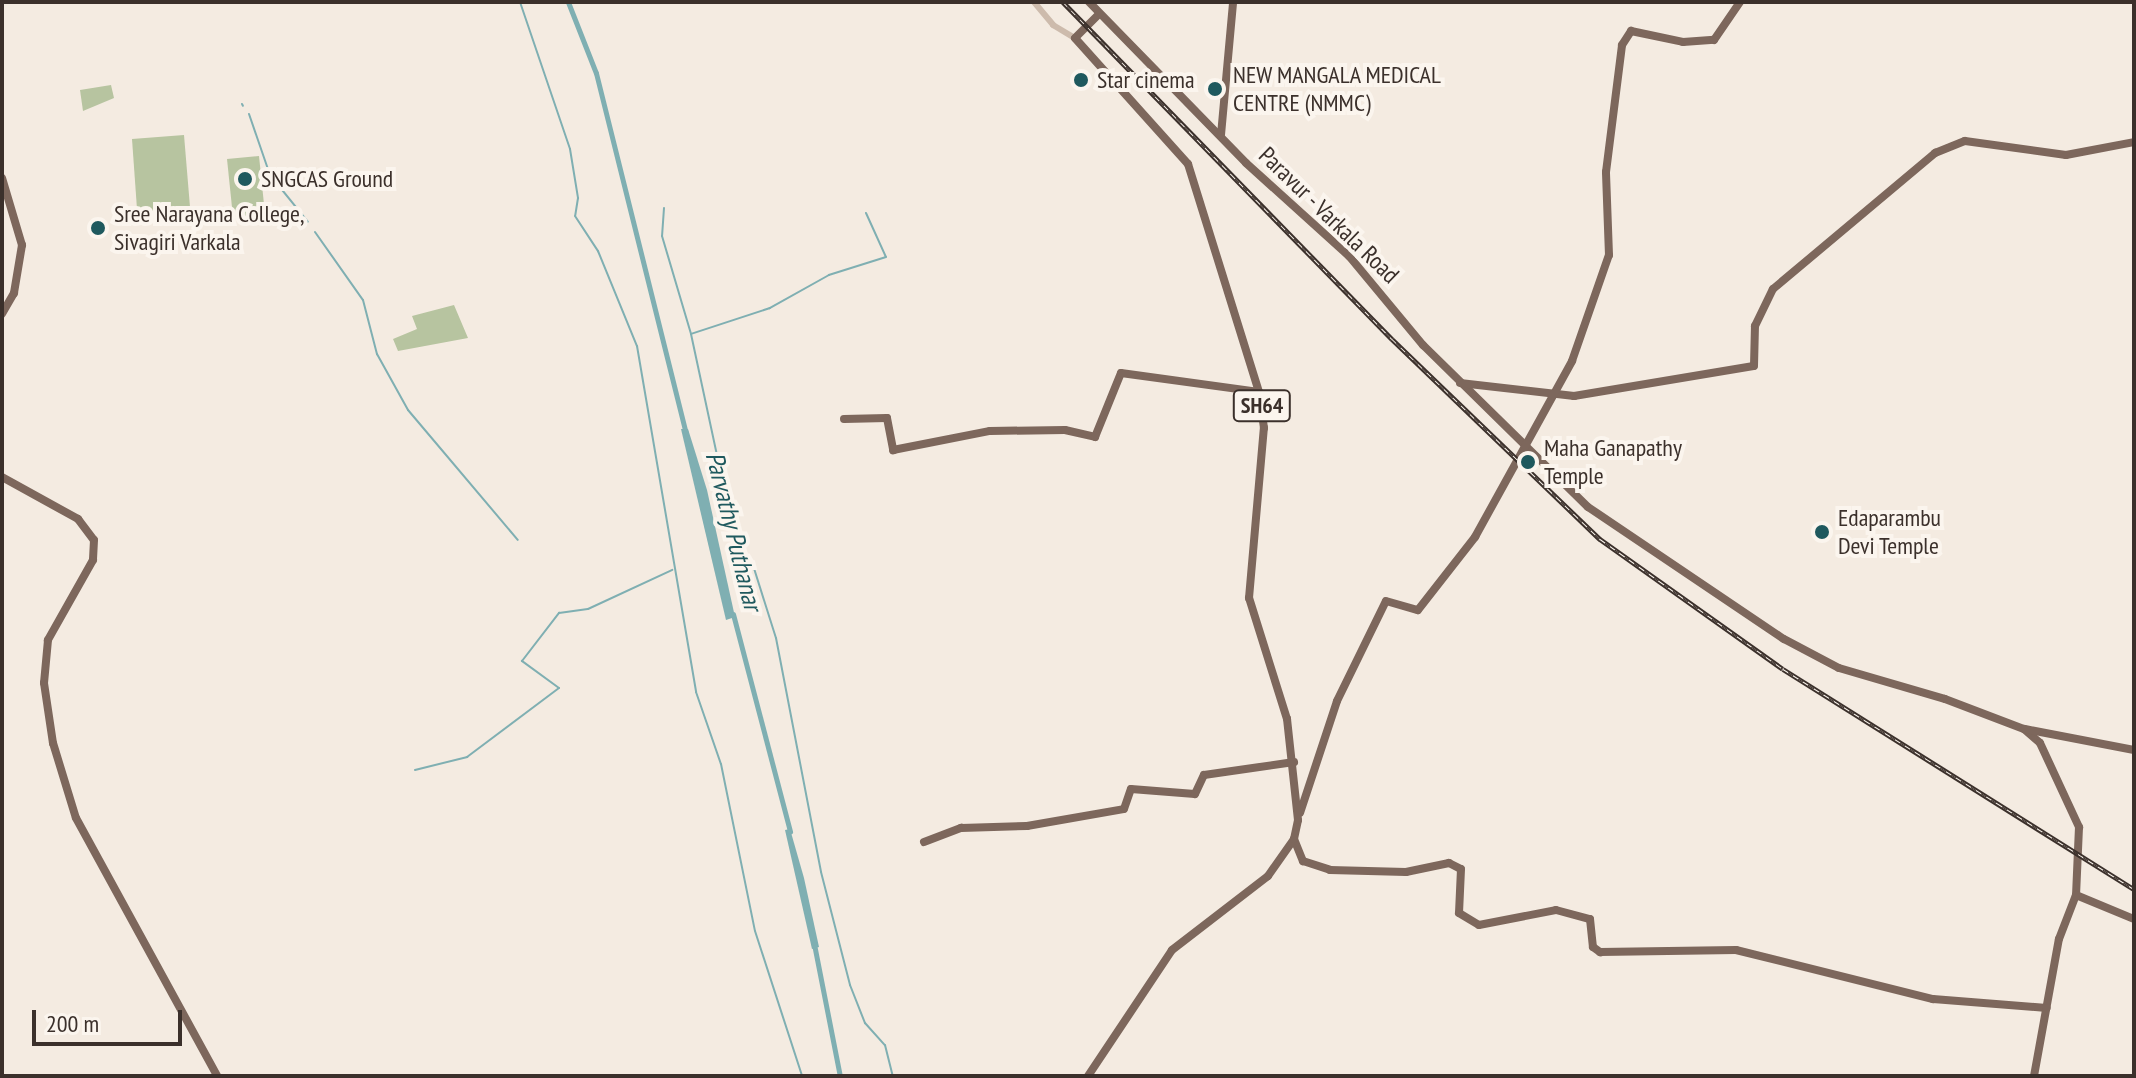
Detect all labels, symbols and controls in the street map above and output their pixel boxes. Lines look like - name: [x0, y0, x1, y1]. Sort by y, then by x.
- place label: NEW MANGALA MEDICAL CENTRE (NMMC): [1233, 61, 1442, 117]
- place label: Star cinema: [1097, 66, 1195, 94]
- marker: Star cinema: [1072, 71, 1090, 89]
- marker: NEW MANGALA MEDICAL CENTRE (NMMC): [1204, 78, 1226, 100]
- street label: Paravur - Varkala Road: [1252, 140, 1406, 290]
- place label: SNGCAS Ground: [261, 165, 393, 193]
- marker: SNGCAS Ground: [236, 170, 254, 188]
- place label: Sree Narayana College, Sivagiri Varkala: [114, 200, 304, 256]
- marker: Sree Narayana College, Sivagiri Varkala: [89, 219, 107, 237]
- road number: SH64: [1232, 388, 1292, 424]
- place label: Maha Ganapathy Temple: [1544, 434, 1682, 490]
- water label: Parvathy Puthanar: [699, 448, 769, 614]
- marker: Maha Ganapathy Temple: [1519, 453, 1537, 471]
- place label: Edaparambu Devi Temple: [1838, 504, 1941, 560]
- marker: Edaparambu Devi Temple: [1813, 523, 1831, 541]
- scale bar: [36, 994, 186, 1044]
- text: 200 m: [46, 1008, 99, 1039]

